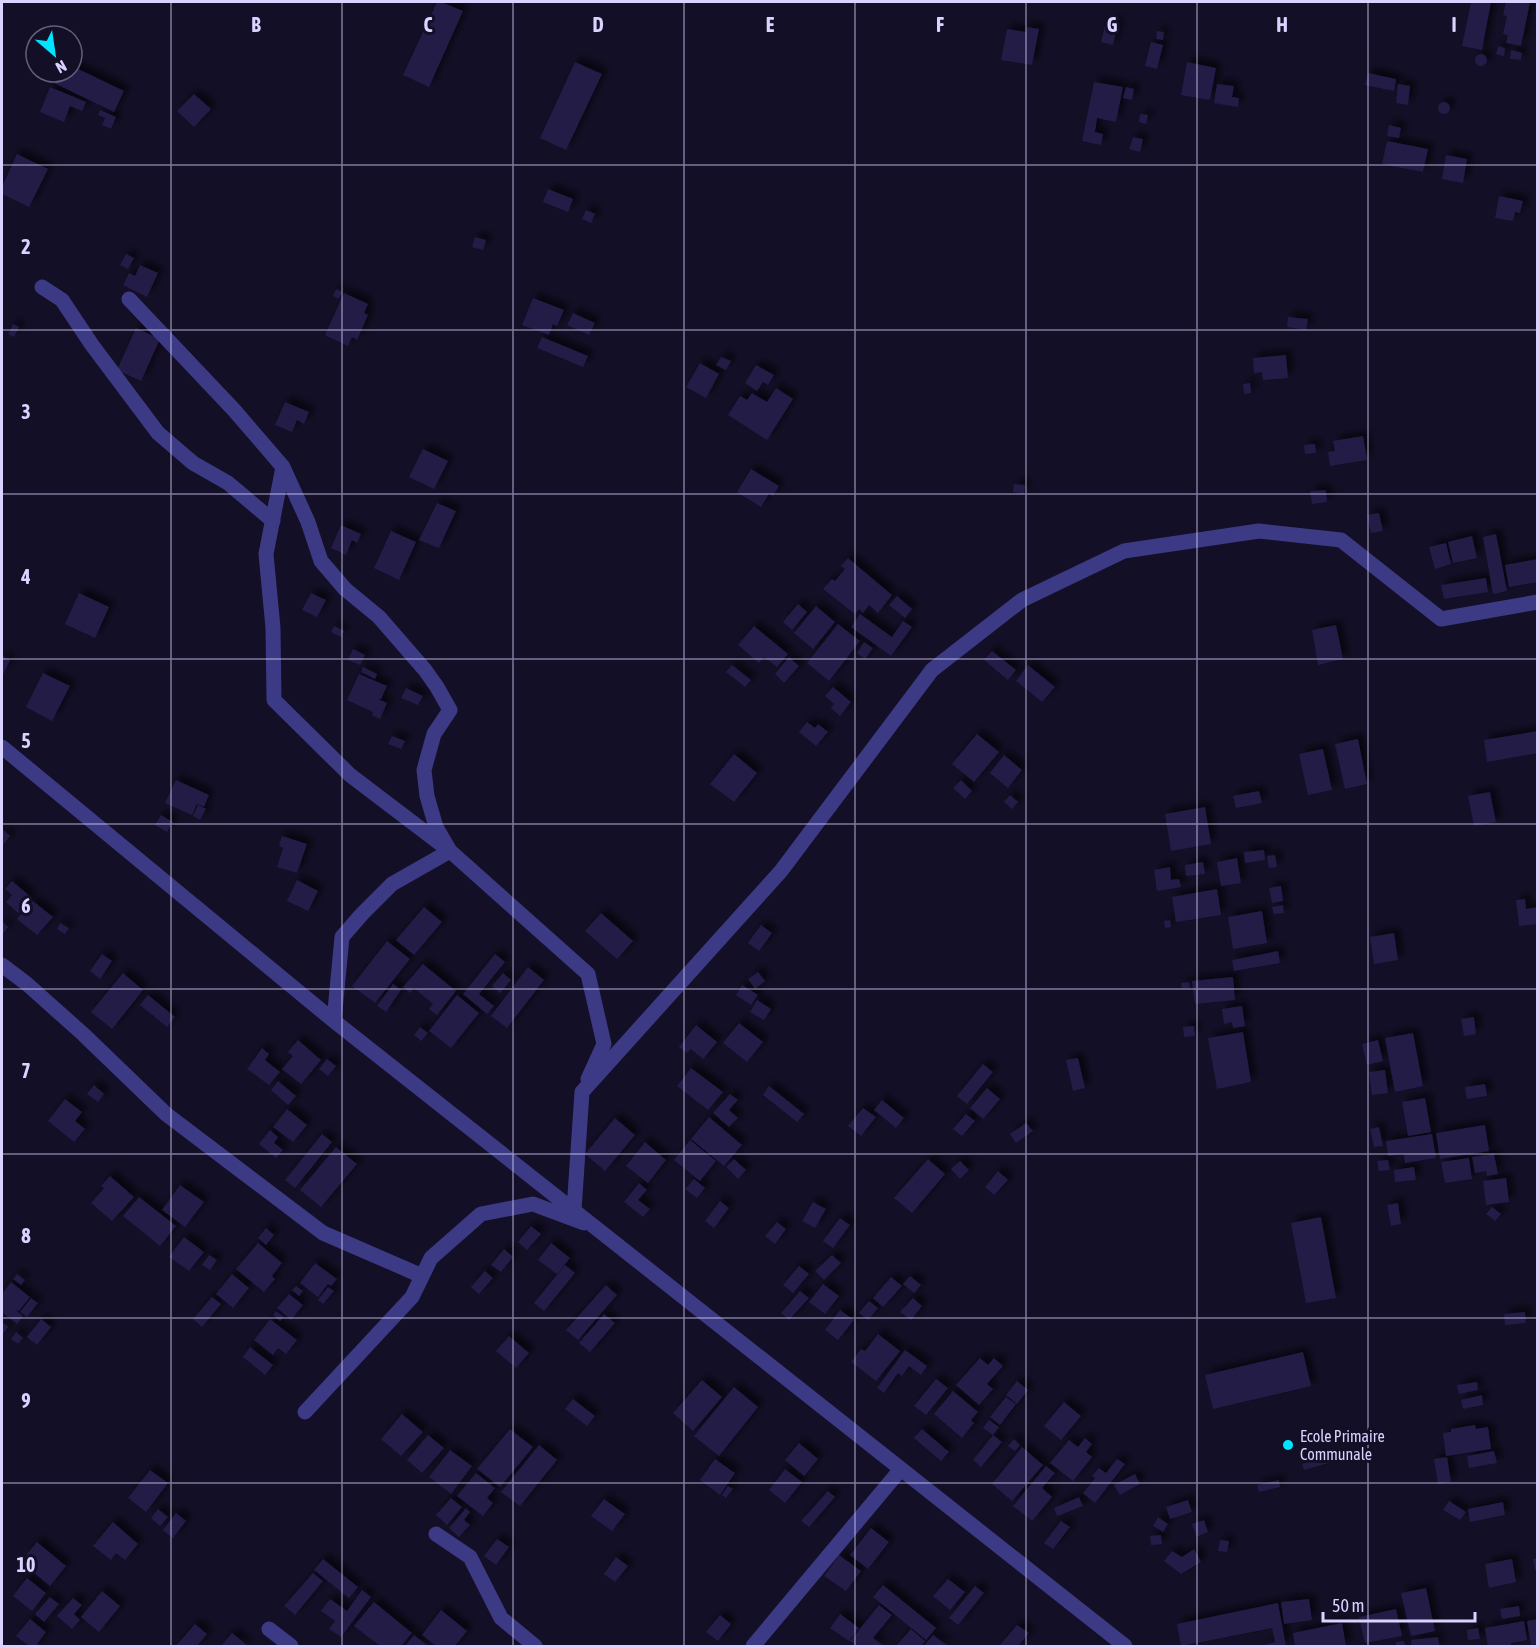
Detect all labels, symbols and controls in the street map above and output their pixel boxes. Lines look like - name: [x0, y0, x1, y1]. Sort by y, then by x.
- text: B: [251, 13, 261, 36]
- text: C: [424, 13, 433, 36]
- text: D: [592, 13, 604, 36]
- text: E: [766, 13, 775, 36]
- text: F: [936, 13, 944, 36]
- text: G: [1107, 13, 1118, 36]
- text: H: [1276, 13, 1288, 36]
- text: I: [1451, 13, 1457, 36]
- north arrow: [24, 24, 84, 84]
- text: N: [53, 57, 70, 77]
- text: 2: [21, 235, 31, 258]
- text: 3: [21, 400, 31, 423]
- text: 4: [20, 565, 31, 588]
- text: 5: [21, 729, 31, 752]
- text: 6: [21, 894, 31, 917]
- text: 7: [21, 1059, 31, 1082]
- text: 8: [21, 1224, 31, 1247]
- text: 9: [21, 1389, 31, 1412]
- place label: Ecole Primaire Communale: [1300, 1427, 1385, 1463]
- marker: Ecole Primaire Communale: [1281, 1438, 1295, 1452]
- text: 10: [17, 1553, 35, 1576]
- scale bar: [1323, 1585, 1474, 1623]
- text: 50 m: [1332, 1595, 1364, 1616]

